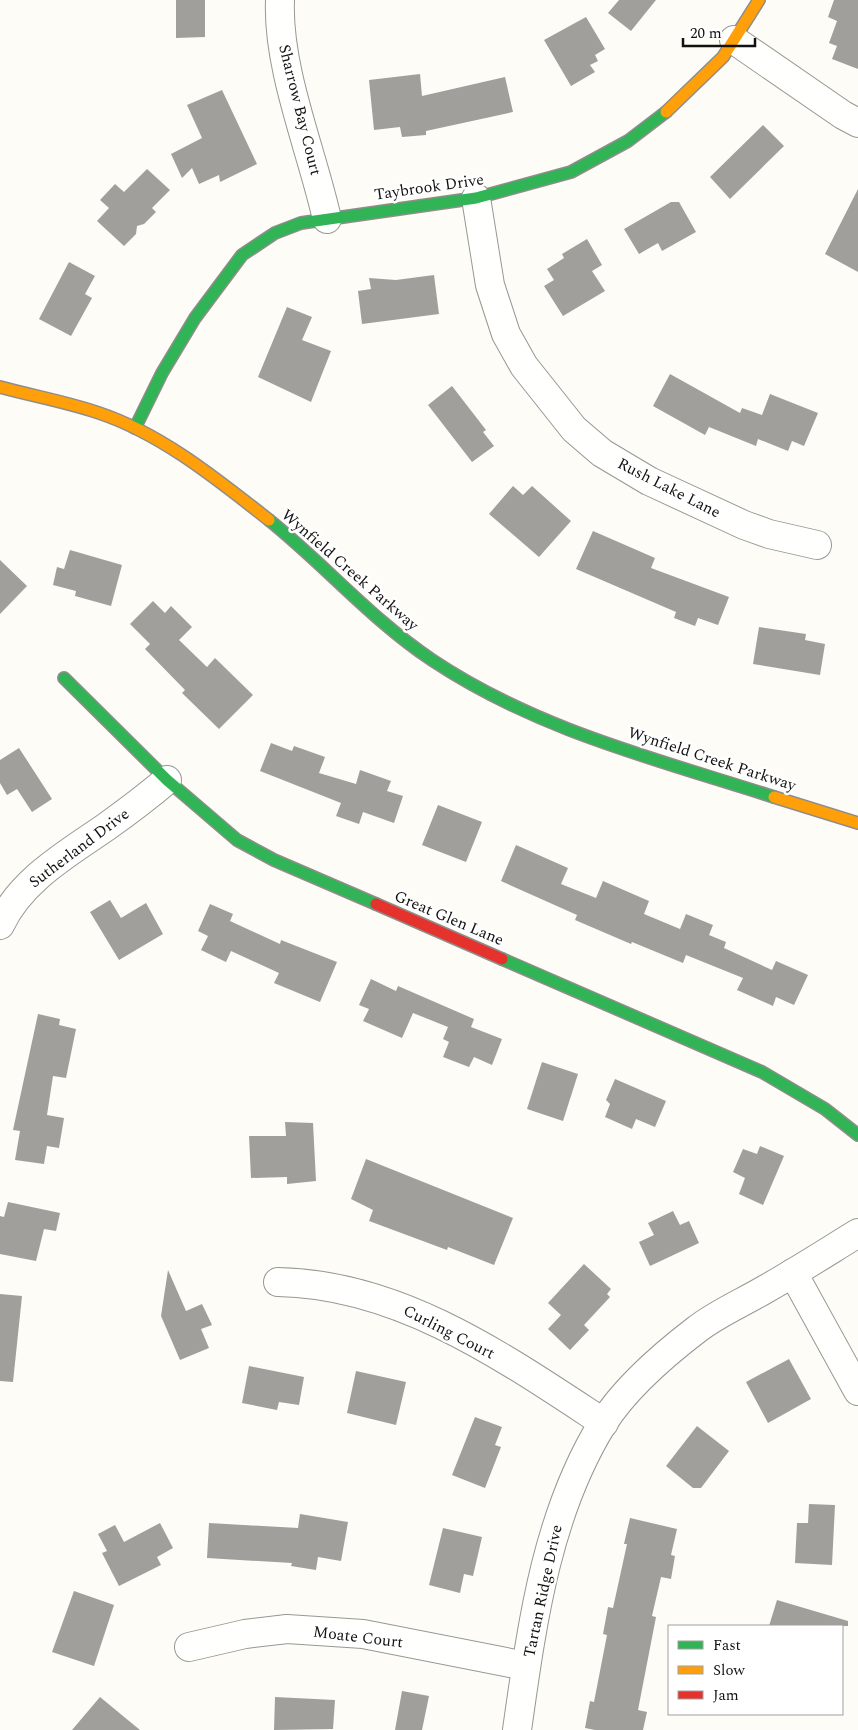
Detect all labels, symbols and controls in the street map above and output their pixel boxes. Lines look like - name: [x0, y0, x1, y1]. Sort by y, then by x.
- scale bar: [683, 15, 756, 47]
- text: 20 m: [690, 22, 722, 45]
- street label: Sharrow Bay Court: [272, 42, 328, 178]
- street label: Taybrook Drive: [373, 167, 485, 207]
- street label: Rush Lake Lane: [613, 452, 725, 524]
- street label: Wynfield Creek Parkway: [276, 503, 425, 637]
- street label: Wynfield Creek Parkway: [625, 720, 800, 798]
- street label: Sutherland Drive: [24, 802, 134, 894]
- street label: Great Glen Lane: [390, 884, 508, 952]
- street label: Curling Court: [399, 1299, 499, 1366]
- street label: Tartan Ridge Drive: [517, 1522, 569, 1660]
- street label: Moate Court: [312, 1620, 405, 1654]
- legend: [668, 1625, 843, 1715]
- text: Fast: [713, 1634, 741, 1657]
- text: Slow: [713, 1659, 745, 1682]
- text: Jam: [713, 1684, 739, 1707]

